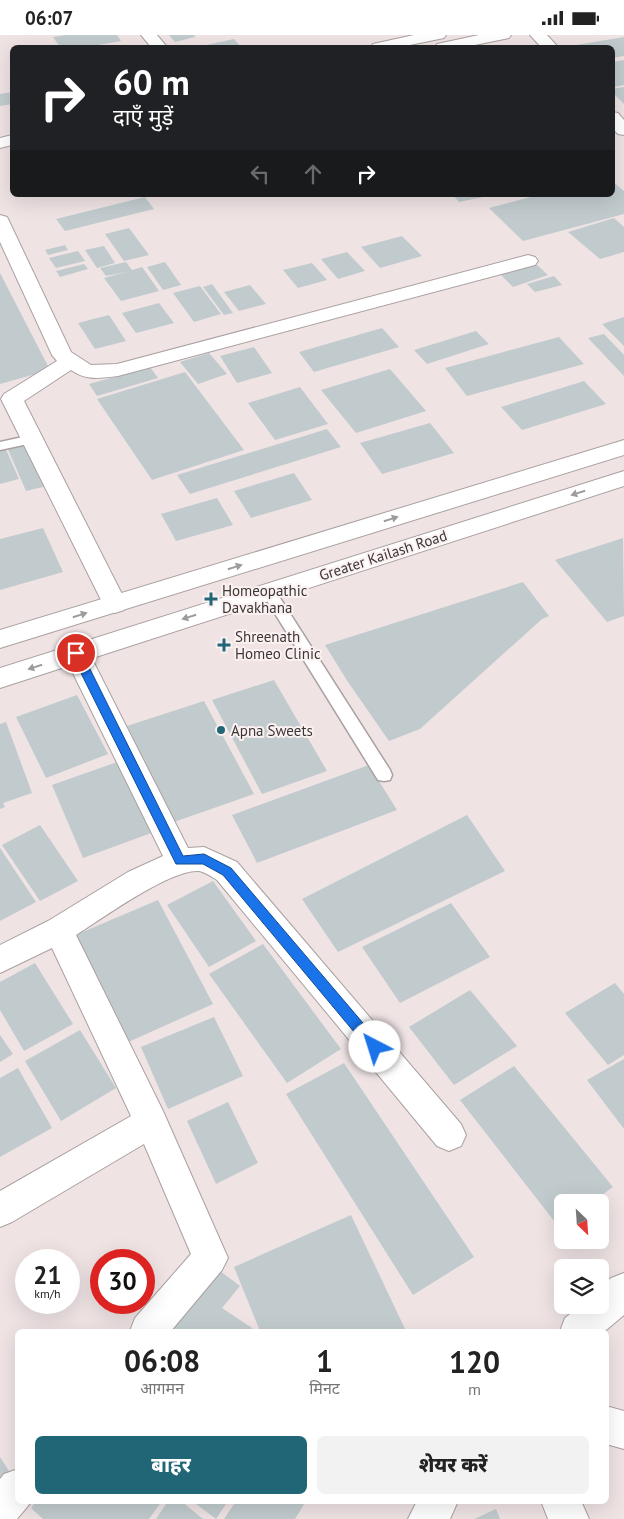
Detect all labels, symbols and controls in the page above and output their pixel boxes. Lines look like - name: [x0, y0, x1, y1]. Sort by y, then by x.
- text: 06:07: [25, 6, 73, 30]
- text: 60 m: [113, 59, 190, 105]
- icon: right: [30, 65, 95, 130]
- text: दाएँ मुड़ें: [113, 103, 173, 131]
- icon: left: [246, 160, 274, 188]
- icon: ahead: [299, 160, 327, 188]
- icon: right: [352, 160, 380, 188]
- one-way arrow: [570, 490, 585, 497]
- one-way arrow: [383, 515, 398, 523]
- street label: Greater Kailash Road: [317, 525, 449, 585]
- one-way arrow: [228, 563, 243, 570]
- place label: Homeopathic Davakhana: [222, 581, 308, 617]
- marker: Homeopathic Davakhana: [204, 592, 218, 606]
- one-way arrow: [73, 610, 88, 618]
- one-way arrow: [182, 613, 197, 621]
- place label: Shreenath Homeo Clinic: [235, 627, 321, 663]
- pin: [55, 632, 97, 674]
- marker: Shreenath Homeo Clinic: [217, 638, 231, 652]
- icon: arrive: [62, 639, 90, 667]
- one-way arrow: [27, 663, 42, 671]
- place label: Apna Sweets: [231, 721, 313, 740]
- marker: Apna Sweets: [215, 724, 227, 736]
- position arrow: [348, 1020, 400, 1072]
- north arrow: [554, 1194, 609, 1249]
- map controls: [554, 1194, 609, 1314]
- speed limit sign: 30: [90, 1249, 155, 1314]
- text: 21: [33, 1259, 62, 1291]
- button: layers: [554, 1259, 609, 1314]
- text: km/h: [34, 1286, 61, 1301]
- text: 06:08: [124, 1341, 200, 1380]
- text: 1: [316, 1341, 333, 1380]
- text: 120: [449, 1342, 500, 1381]
- text: आगमन: [140, 1378, 184, 1398]
- text: मिनट: [309, 1378, 340, 1398]
- text: m: [468, 1379, 481, 1399]
- button: बाहर: [35, 1436, 307, 1494]
- button: शेयर करें: [317, 1436, 589, 1494]

